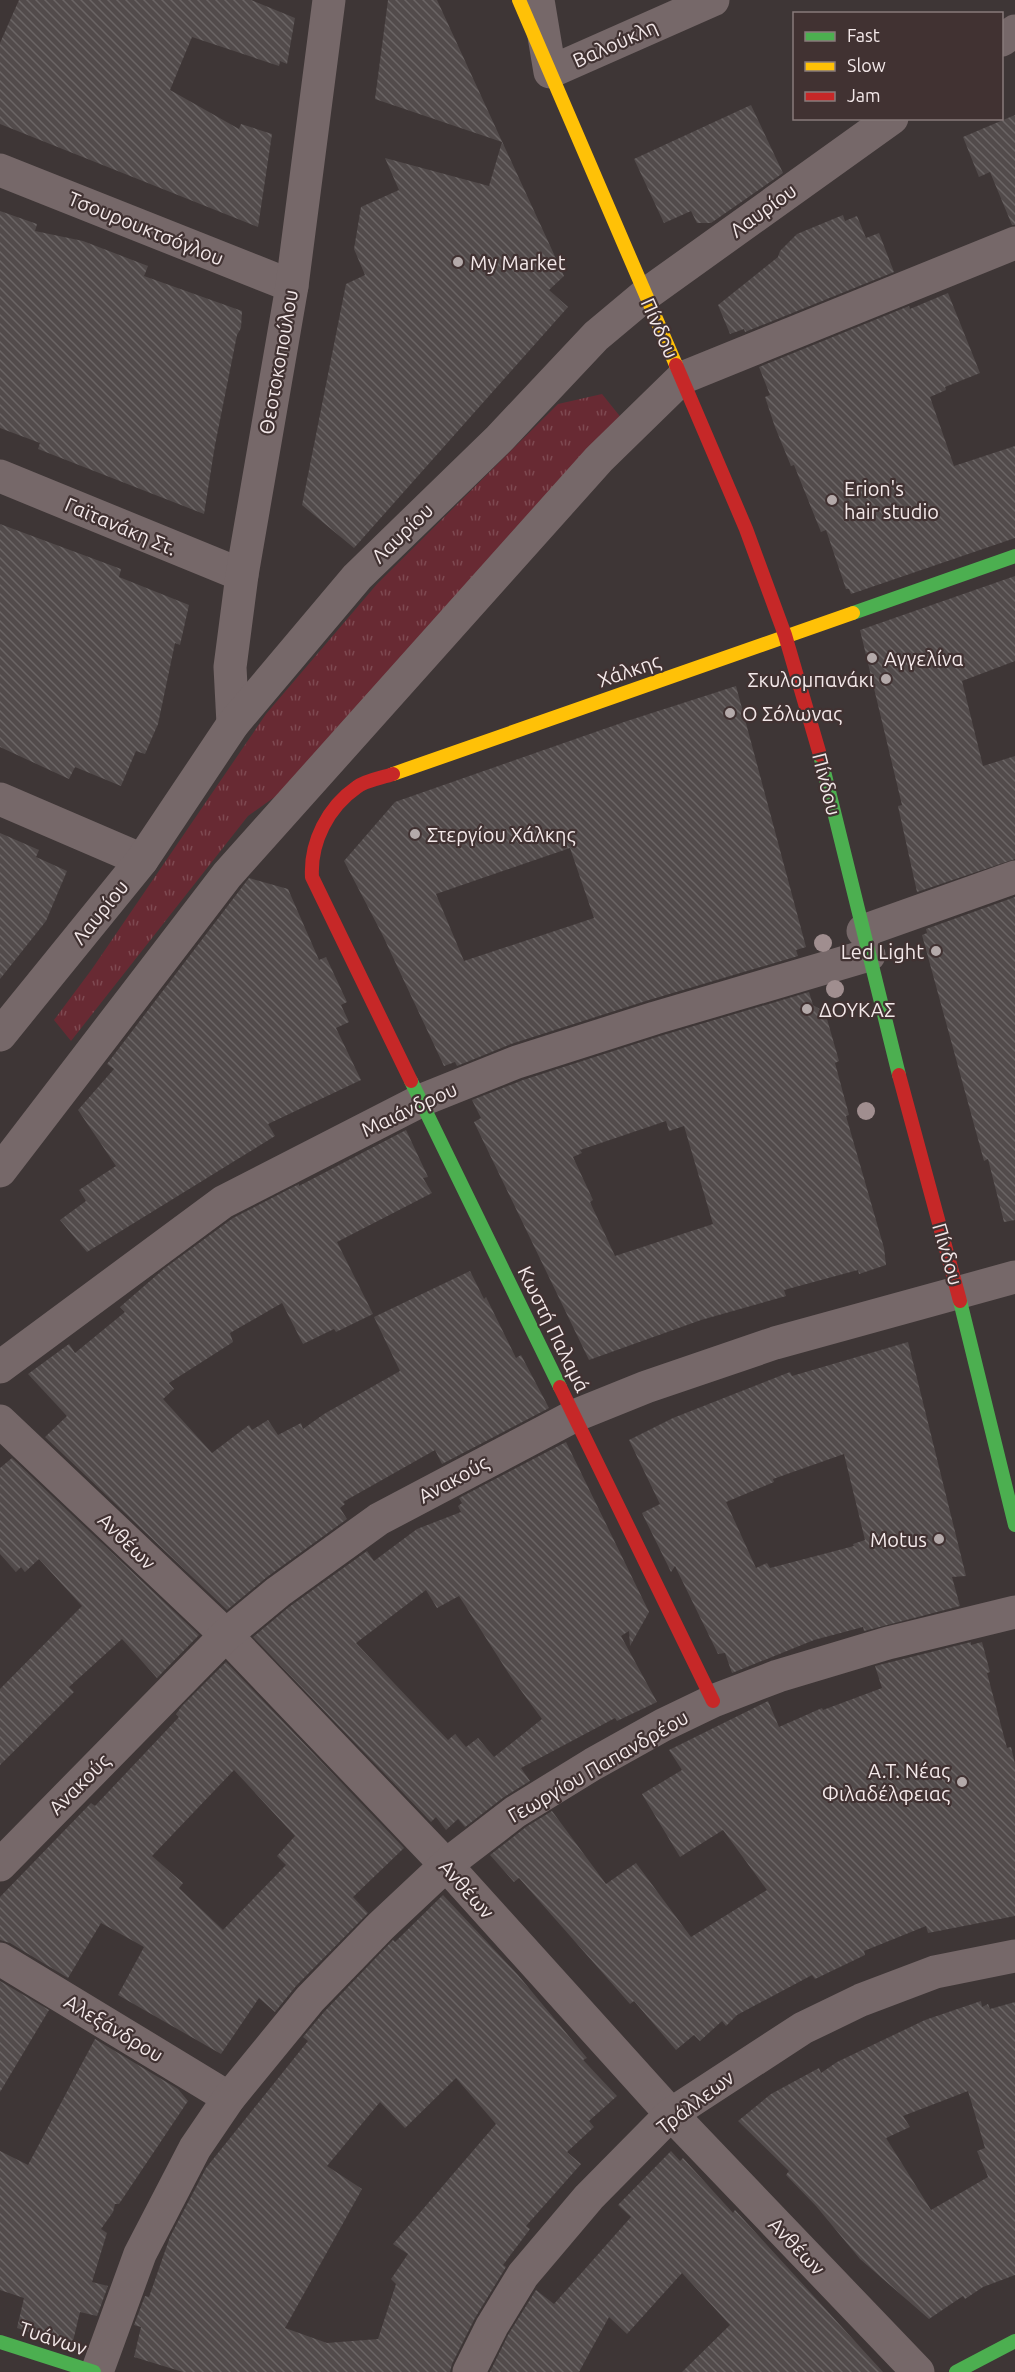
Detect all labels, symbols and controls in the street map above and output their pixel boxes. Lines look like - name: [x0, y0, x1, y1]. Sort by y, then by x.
- legend: [793, 12, 1003, 120]
- street label: Βαλούκλη: [569, 14, 661, 72]
- text: Fast: [847, 25, 880, 45]
- text: Slow: [847, 55, 886, 75]
- text: Jam: [847, 85, 881, 105]
- street label: Λαυρίου: [725, 178, 801, 242]
- street label: Τσουρουκτσόγλου: [65, 186, 227, 270]
- place label: My Market: [470, 251, 566, 274]
- marker: My Market: [451, 255, 465, 269]
- street label: Θεοτοκοπούλου: [254, 288, 302, 436]
- street label: Πίνδου: [637, 294, 683, 362]
- place label: Erion's hair studio: [844, 477, 939, 523]
- street label: Γαϊτανάκη Στ.: [62, 492, 180, 560]
- marker: Erion's hair studio: [825, 493, 839, 507]
- street label: Λαυρίου: [367, 498, 437, 568]
- place label: Αγγελίνα: [884, 647, 963, 670]
- street label: Χάλκης: [594, 649, 664, 691]
- marker: Αγγελίνα: [865, 651, 879, 665]
- place label: Σκυλομπανάκι: [747, 668, 874, 691]
- marker: Σκυλομπανάκι: [879, 672, 893, 686]
- place label: Ο Σόλωνας: [742, 702, 842, 725]
- marker: Ο Σόλωνας: [723, 706, 737, 720]
- street label: Πίνδου: [808, 750, 846, 818]
- place label: Στεργίου Χάλκης: [427, 823, 576, 846]
- marker: Στεργίου Χάλκης: [408, 827, 422, 841]
- street label: Λαυρίου: [67, 875, 133, 949]
- place label: Led Light: [841, 940, 924, 963]
- marker: Led Light: [929, 944, 943, 958]
- place label: ΔΟΥΚΑΣ: [819, 998, 895, 1021]
- marker: ΔΟΥΚΑΣ: [800, 1002, 814, 1016]
- street label: Μαιάνδρου: [358, 1077, 460, 1141]
- street label: Πίνδου: [928, 1220, 968, 1288]
- street label: Κωστή Παλαμά: [513, 1262, 595, 1396]
- street label: Ανακούς: [414, 1450, 492, 1508]
- street label: Ανθέων: [94, 1508, 161, 1574]
- place label: Motus: [870, 1528, 927, 1551]
- marker: Motus: [932, 1532, 946, 1546]
- street label: Γεωργίου Παπανδρέου: [504, 1705, 692, 1827]
- street label: Ανακούς: [44, 1749, 114, 1819]
- place label: Α.Τ. Νέας Φιλαδέλφειας: [822, 1759, 950, 1805]
- marker: Α.Τ. Νέας Φιλαδέλφειας: [955, 1775, 969, 1789]
- street label: Ανθέων: [435, 1855, 499, 1923]
- street label: Αλεξάνδρου: [60, 1990, 167, 2067]
- street label: Τράλλεων: [652, 2065, 738, 2138]
- street label: Ανθέων: [764, 2213, 830, 2280]
- street label: Τυάνων: [16, 2316, 90, 2360]

